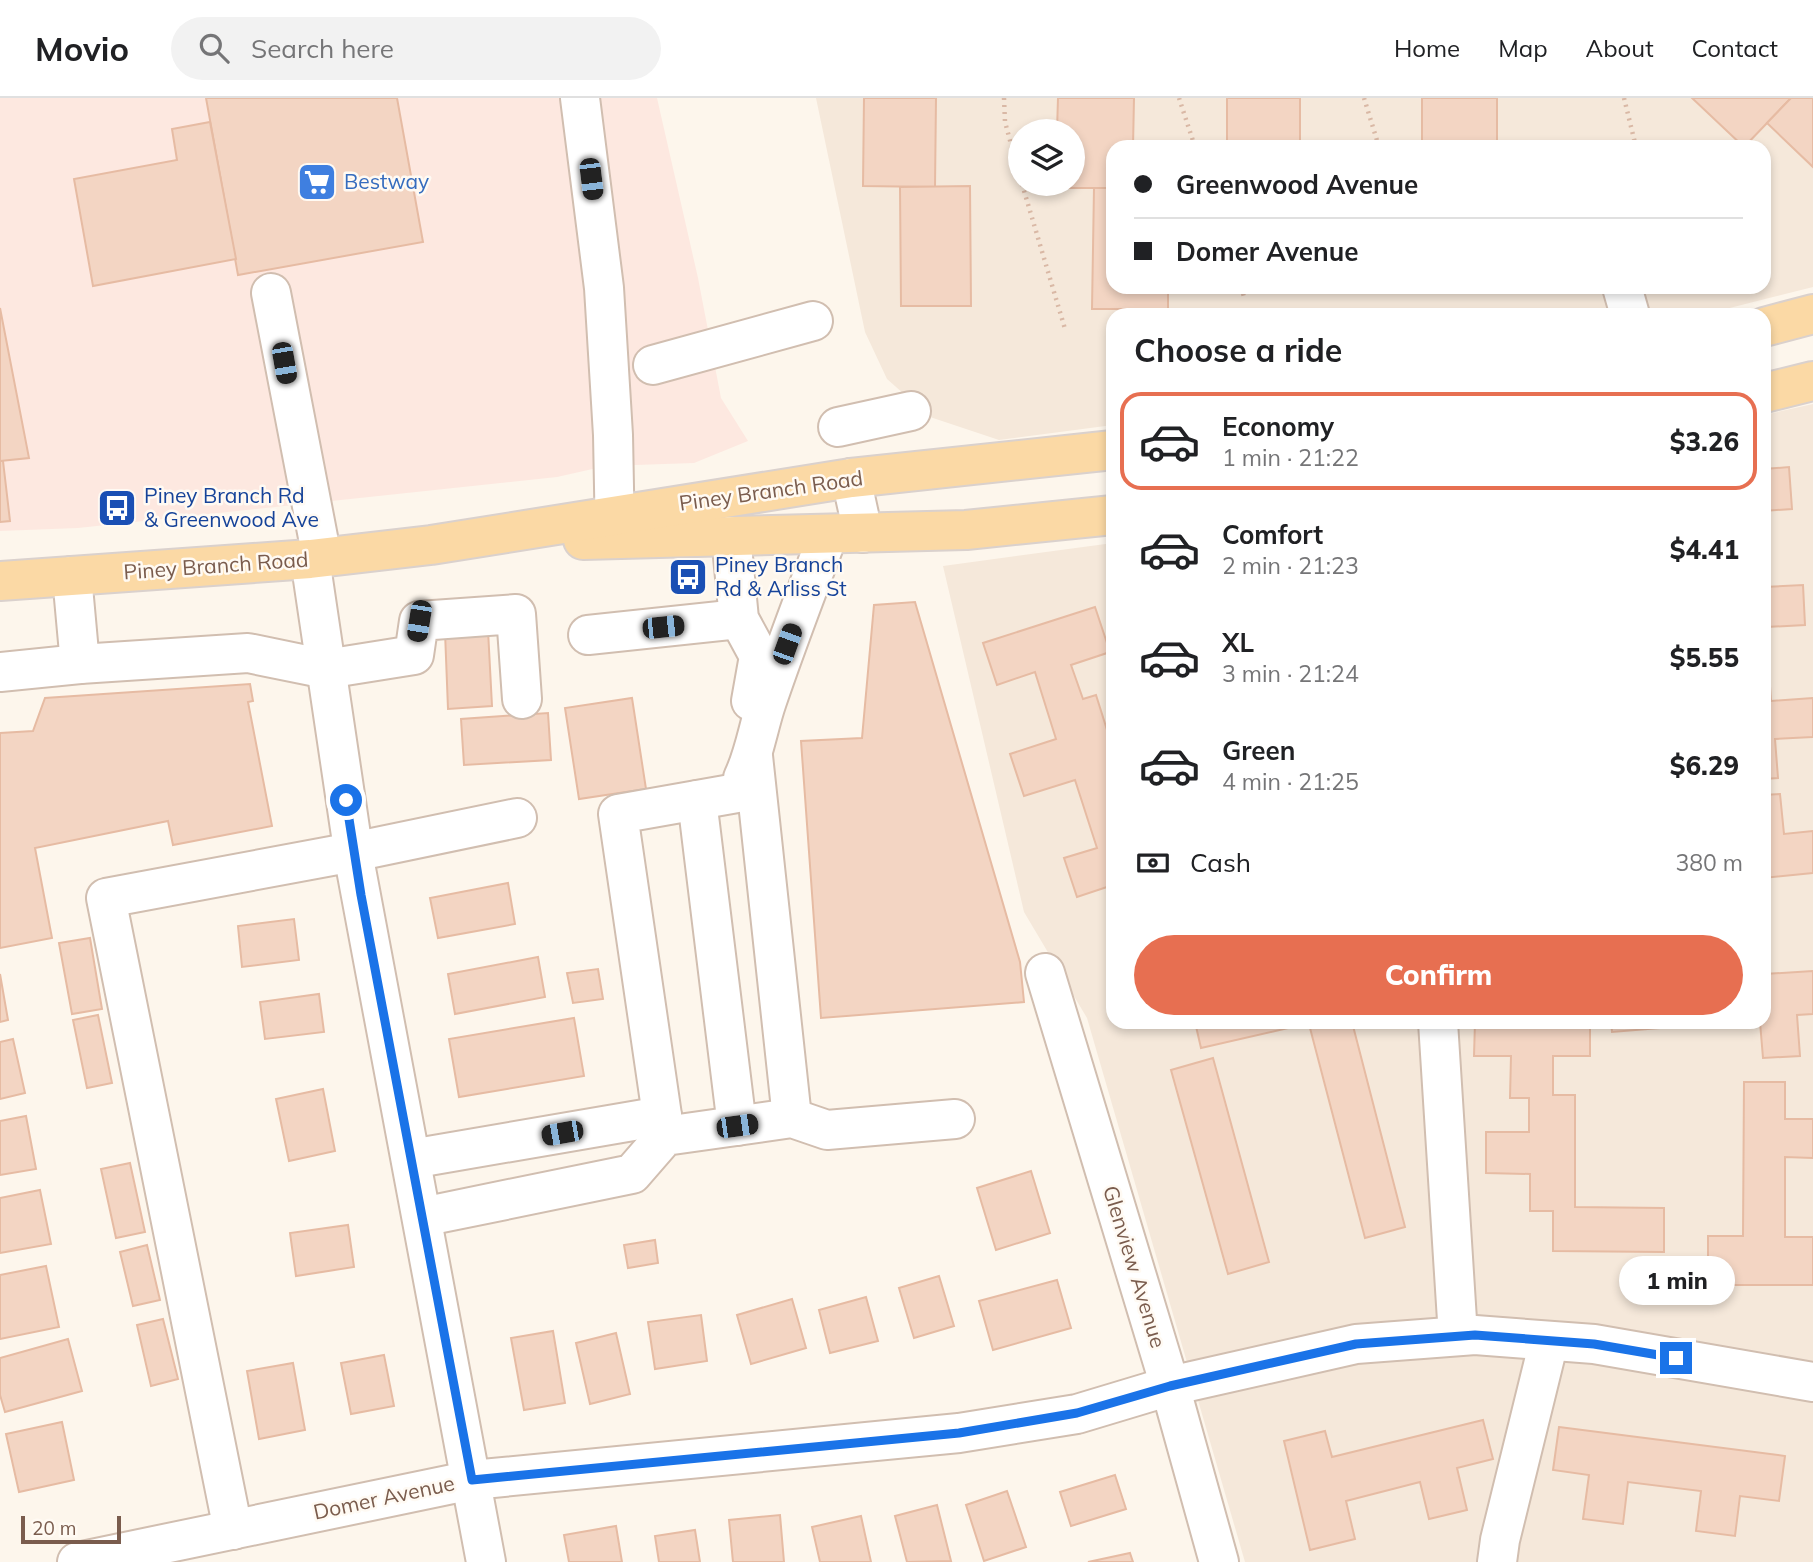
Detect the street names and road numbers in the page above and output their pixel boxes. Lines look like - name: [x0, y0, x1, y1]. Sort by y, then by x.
- street label: Piney Branch Road: [677, 464, 864, 516]
- street label: Piney Branch Road: [123, 546, 309, 584]
- street label: Glenview Avenue: [1098, 1182, 1172, 1351]
- street label: Domer Avenue: [311, 1469, 457, 1525]

